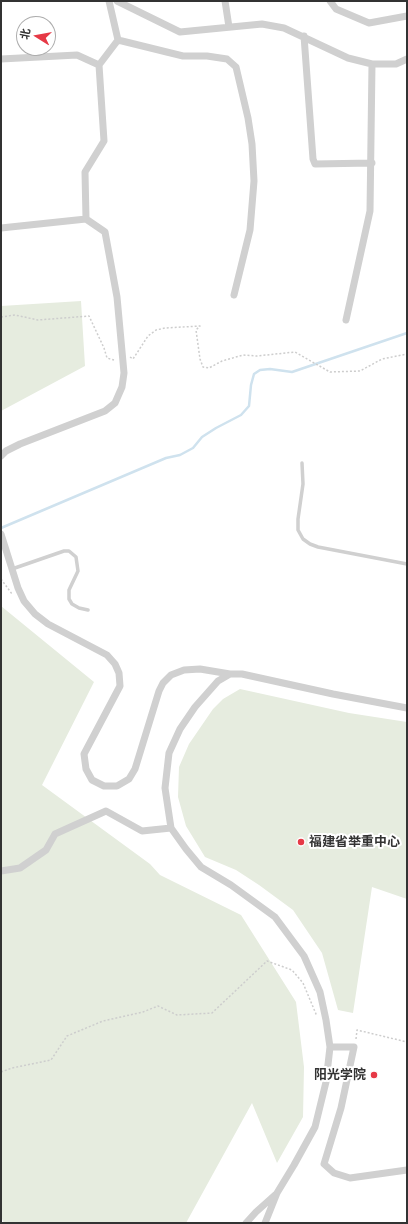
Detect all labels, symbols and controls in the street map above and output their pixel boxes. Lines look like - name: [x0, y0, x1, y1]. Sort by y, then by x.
- north arrow: [16, 16, 56, 56]
- text: 北: [17, 27, 32, 40]
- place label: 福建省举重中心: [309, 834, 400, 850]
- marker: 福建省举重中心: [296, 837, 306, 847]
- place label: 阳光学院: [314, 1067, 366, 1083]
- marker: 阳光学院: [369, 1070, 379, 1080]

